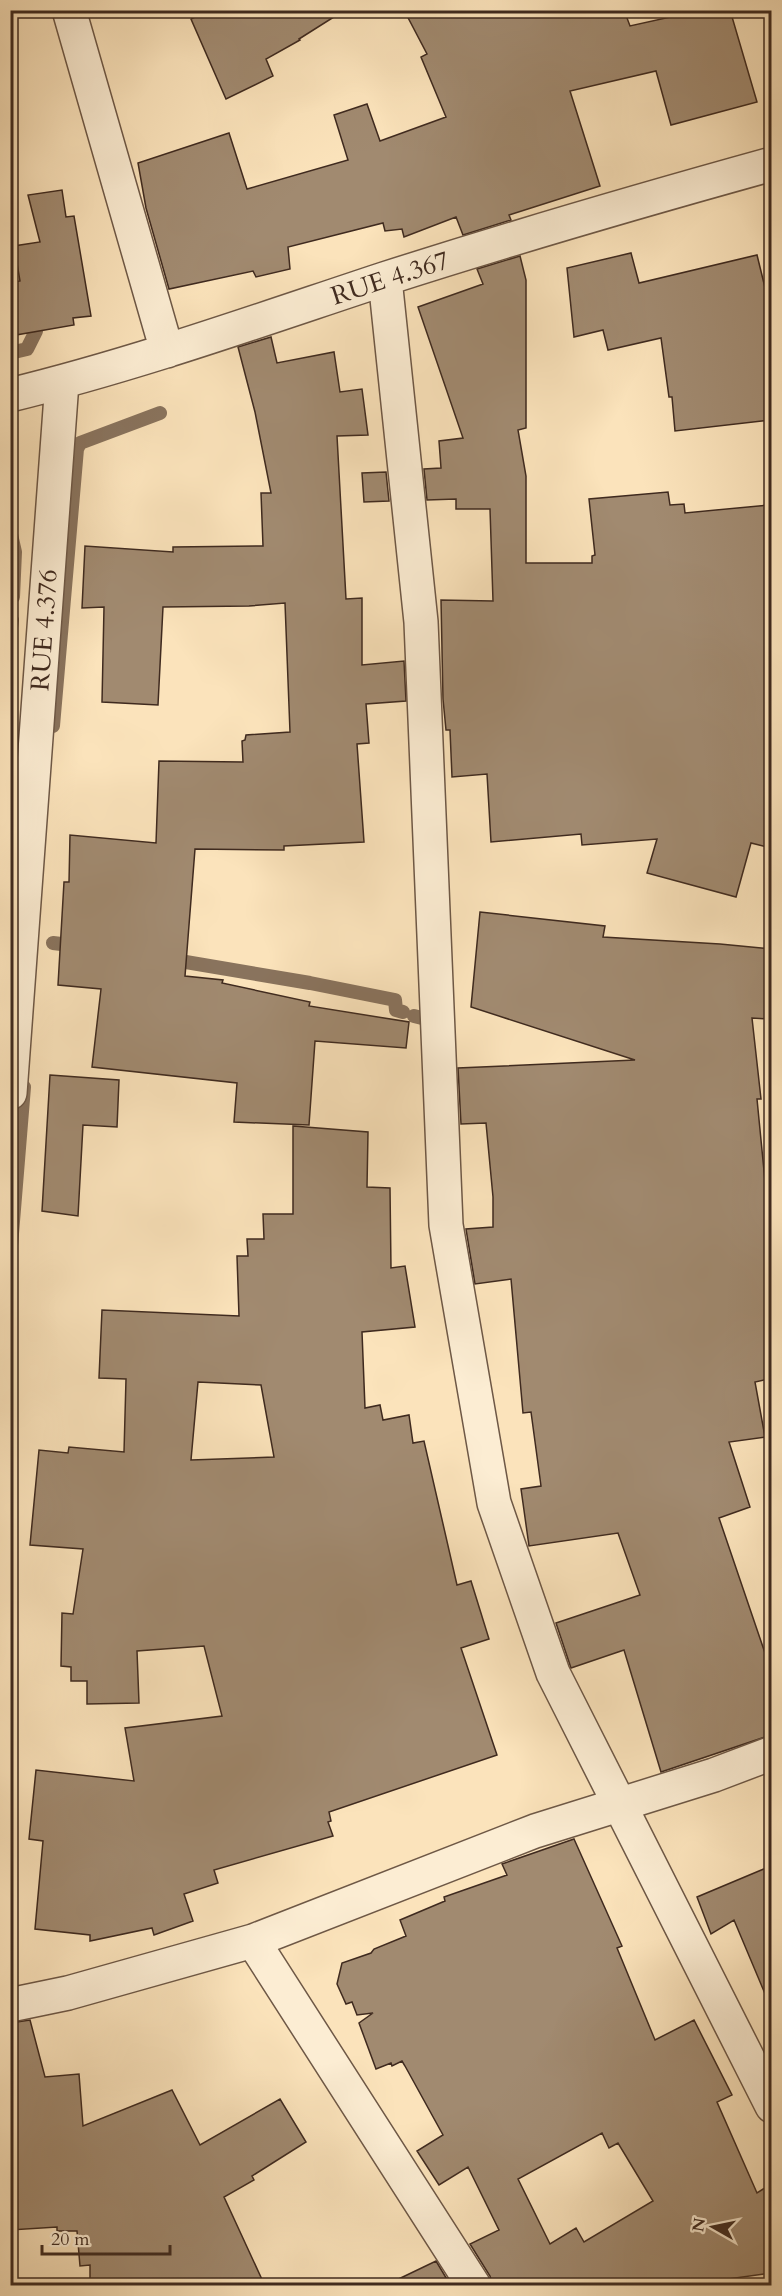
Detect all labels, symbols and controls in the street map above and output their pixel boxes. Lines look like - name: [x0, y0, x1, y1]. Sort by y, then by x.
- street label: RUE 4.367: [327, 242, 453, 314]
- street label: RUE 4.376: [22, 568, 66, 692]
- north arrow: [683, 2197, 743, 2257]
- text: N: [687, 2216, 711, 2233]
- scale bar: [42, 2218, 170, 2256]
- text: 20 m: [51, 2227, 90, 2252]

